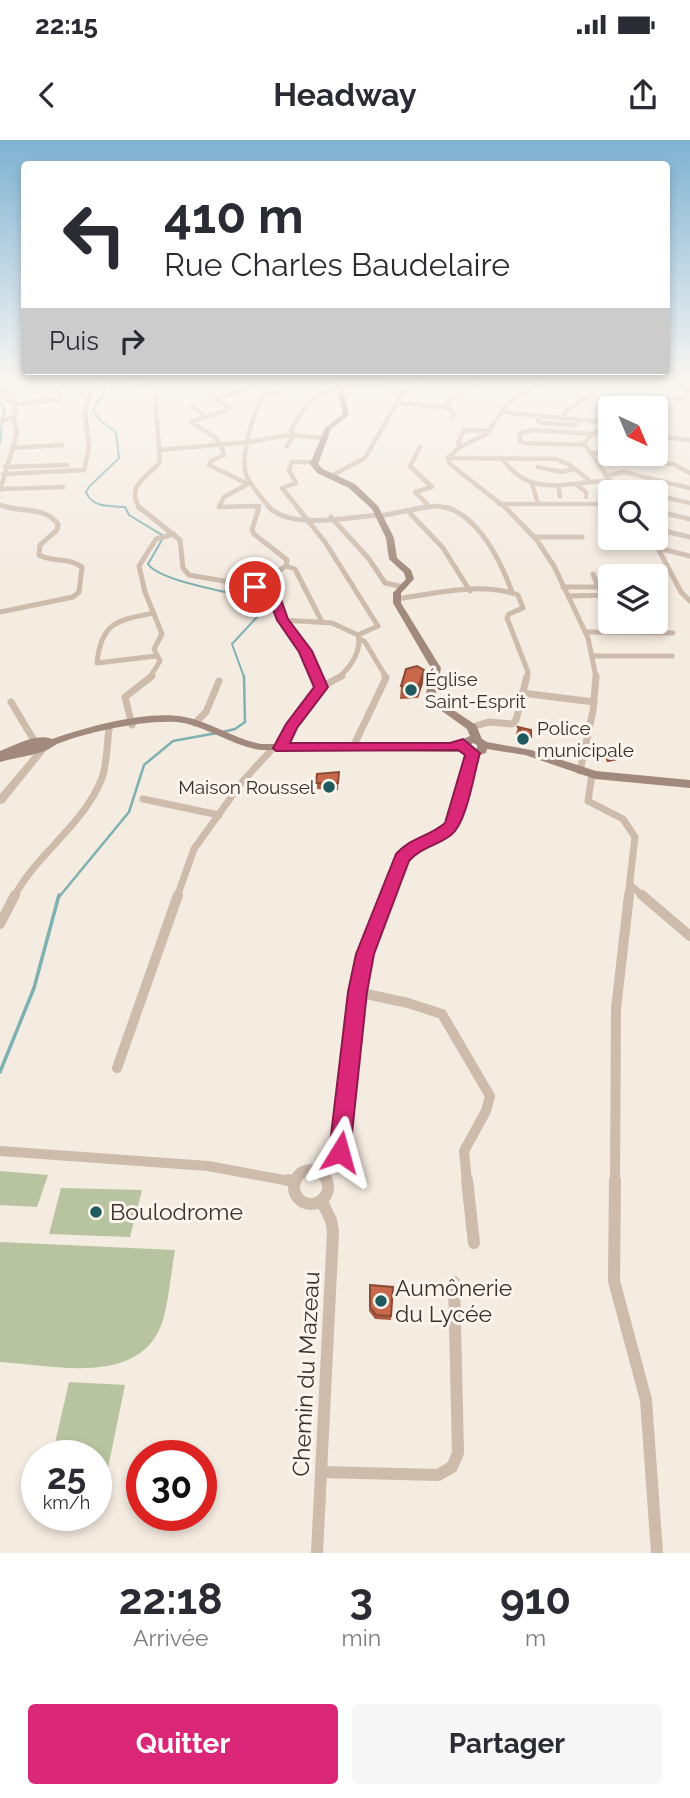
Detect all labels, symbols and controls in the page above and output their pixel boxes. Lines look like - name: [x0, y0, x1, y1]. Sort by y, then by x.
- text: 22:15: [35, 10, 98, 40]
- icon: back: [28, 76, 66, 114]
- text: Headway: [273, 76, 417, 113]
- icon: share: [624, 76, 662, 114]
- text: 410 m: [164, 187, 304, 244]
- icon: left: [49, 189, 140, 280]
- text: Rue Charles Baudelaire: [164, 246, 510, 283]
- icon: right: [113, 322, 151, 360]
- text: Puis: [49, 326, 99, 356]
- north arrow: [598, 396, 668, 466]
- map controls: [598, 396, 668, 634]
- button: search: [598, 480, 668, 550]
- pin: [225, 557, 285, 617]
- button: layers: [598, 564, 668, 634]
- icon: arrive: [236, 568, 274, 606]
- place label: Église Saint-Esprit: [425, 668, 527, 712]
- marker: Église Saint-Esprit: [403, 682, 419, 698]
- place label: Police municipale: [537, 717, 634, 761]
- marker: Police municipale: [515, 731, 531, 747]
- place label: Maison Roussel: [178, 776, 316, 798]
- marker: Maison Roussel: [321, 779, 337, 795]
- position arrow: [303, 1115, 377, 1189]
- place label: Boulodrome: [110, 1198, 243, 1225]
- marker: Boulodrome: [88, 1204, 104, 1220]
- street label: Chemin du Mazeau: [287, 1271, 324, 1477]
- place label: Aumônerie du Lycée: [395, 1274, 512, 1327]
- marker: Aumônerie du Lycée: [373, 1293, 389, 1309]
- speed limit sign: 30: [126, 1440, 217, 1531]
- text: 25: [47, 1456, 86, 1497]
- text: km/h: [43, 1492, 90, 1513]
- text: 22:18: [119, 1575, 223, 1624]
- text: 3: [350, 1575, 373, 1624]
- text: 910: [500, 1575, 571, 1624]
- text: Arrivée: [133, 1624, 209, 1651]
- text: min: [342, 1624, 381, 1651]
- text: m: [525, 1624, 546, 1651]
- button: Quitter: [28, 1704, 338, 1784]
- button: Partager: [352, 1704, 662, 1784]

